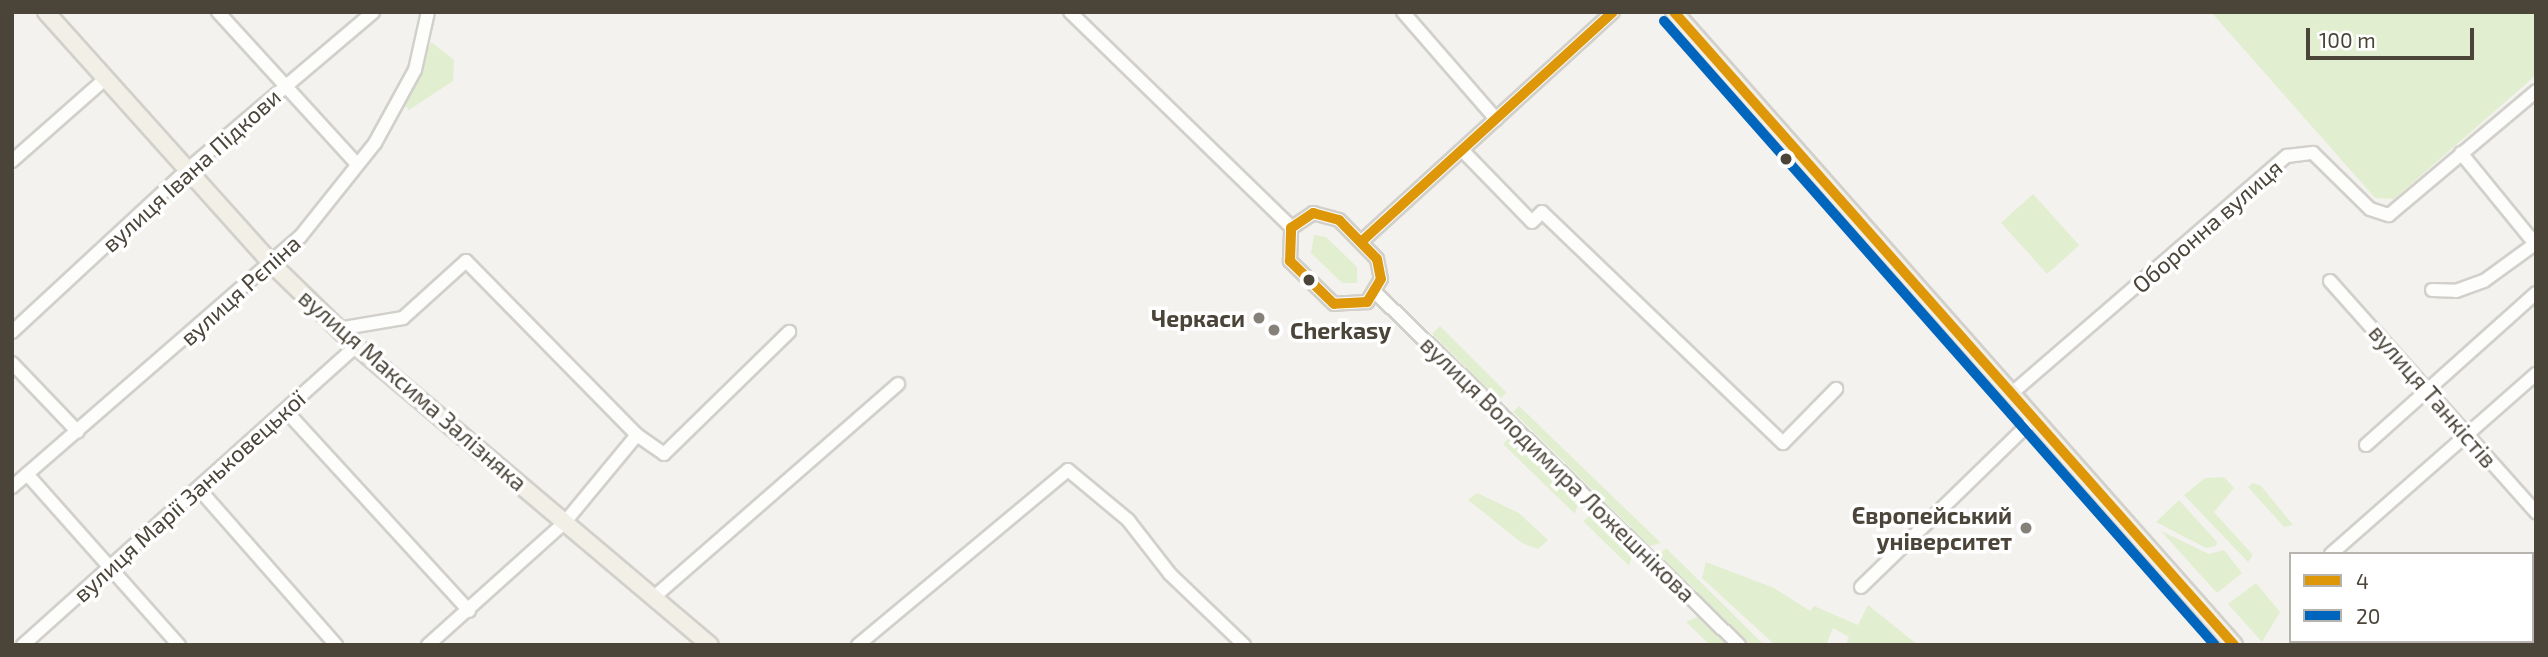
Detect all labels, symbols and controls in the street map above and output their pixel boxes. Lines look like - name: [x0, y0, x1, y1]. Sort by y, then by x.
- scale bar: [2310, 14, 2478, 58]
- text: 100 m: [2319, 27, 2376, 52]
- street label: вулиця Івана Підкови: [96, 83, 286, 257]
- unlabelled marker: [1779, 152, 1793, 166]
- street label: Оборонна вулиця: [2126, 153, 2288, 299]
- street label: вулиця Рєпіна: [174, 229, 306, 351]
- unlabelled marker: [1302, 273, 1316, 287]
- street label: вулиця Максима Залізняка: [293, 283, 533, 497]
- place label: Черкаси: [1151, 304, 1245, 332]
- marker: Черкаси: [1251, 310, 1267, 326]
- place label: Cherkasy: [1290, 316, 1391, 344]
- street label: вулиця Танкістів: [2363, 319, 2503, 473]
- marker: Cherkasy: [1264, 320, 1284, 340]
- street label: вулиця Володимира Ложешнікова: [1415, 330, 1701, 608]
- street label: вулиця Марії Заньковецької: [67, 385, 311, 607]
- place label: Європейський університет: [1852, 501, 2012, 555]
- marker: Європейський університет: [2018, 520, 2034, 536]
- legend: [2289, 552, 2534, 643]
- text: 4: [2356, 568, 2369, 593]
- text: 20: [2356, 603, 2380, 628]

